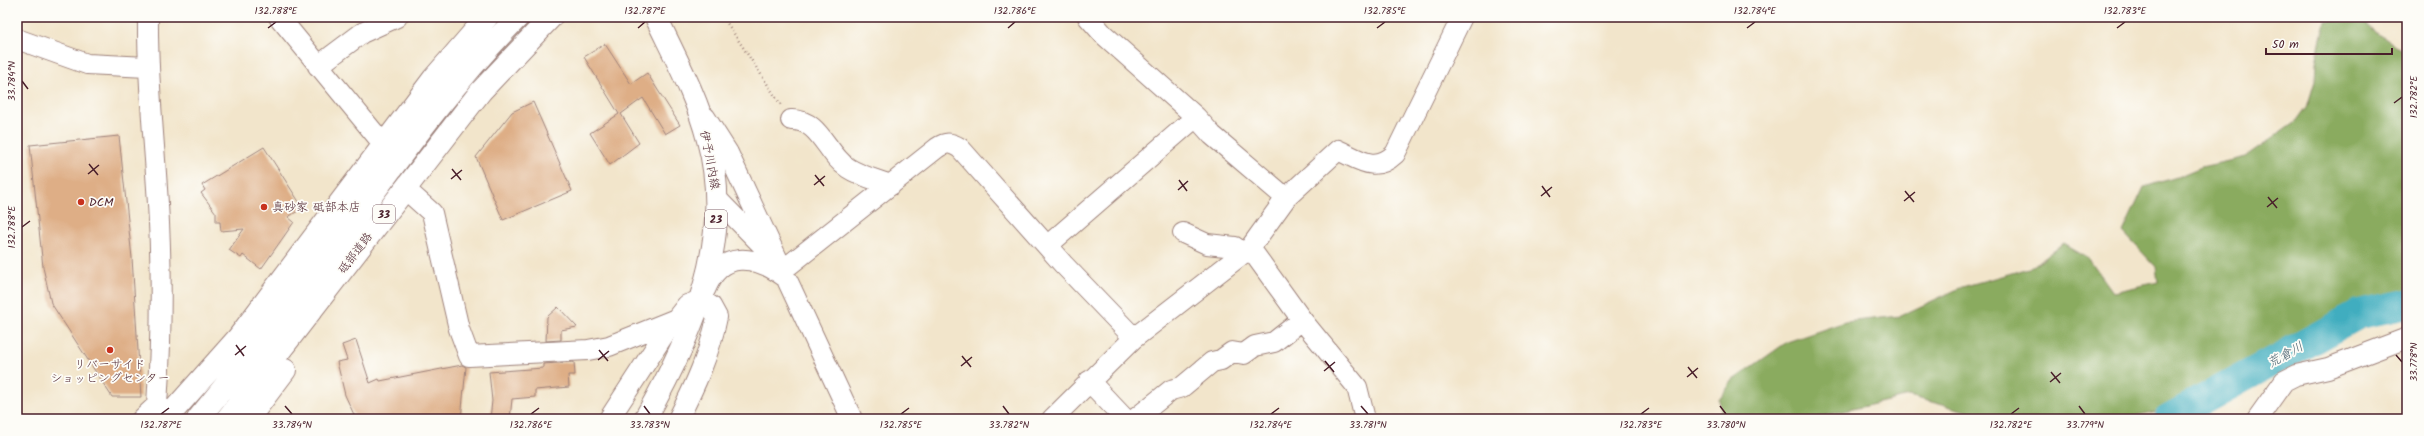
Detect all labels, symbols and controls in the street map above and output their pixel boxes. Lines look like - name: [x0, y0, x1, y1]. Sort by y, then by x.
- text: 132.788°E: [255, 3, 299, 19]
- text: 132.787°E: [624, 3, 667, 19]
- text: 132.786°E: [994, 3, 1037, 19]
- text: 132.785°E: [1364, 3, 1407, 19]
- text: 132.784°E: [1734, 3, 1777, 19]
- text: 132.783°E: [2104, 3, 2147, 19]
- scale bar: [2266, 30, 2392, 56]
- text: 50 m: [2272, 35, 2299, 54]
- text: 33.784°N: [4, 61, 20, 101]
- text: 132.782°E: [2406, 74, 2422, 118]
- street label: 伊予川内線: [694, 129, 725, 191]
- place label: DCM: [89, 193, 114, 212]
- marker: DCM: [76, 197, 86, 207]
- place label: 真砂家 砥部本店: [272, 198, 361, 217]
- marker: 真砂家 砥部本店: [259, 202, 269, 212]
- text: 132.788°E: [4, 204, 20, 248]
- road number: 33: [373, 205, 395, 223]
- road number: 23: [705, 210, 727, 228]
- street label: 砥部道路: [333, 228, 377, 278]
- water label: 荒倉川: [2264, 337, 2308, 374]
- text: 33.778°N: [2406, 342, 2422, 382]
- marker: リバーサイド ショッピングセンター: [105, 345, 115, 355]
- place label: リバーサイド ショッピングセンター: [50, 355, 170, 388]
- text: 132.787°E: [140, 417, 183, 433]
- text: 33.784°N: [272, 417, 312, 433]
- text: 132.786°E: [510, 417, 553, 433]
- text: 33.783°N: [630, 417, 670, 433]
- text: 132.785°E: [880, 417, 923, 433]
- text: 33.782°N: [989, 417, 1029, 433]
- text: 132.784°E: [1250, 417, 1293, 433]
- text: 33.781°N: [1349, 417, 1387, 433]
- text: 132.783°E: [1620, 417, 1663, 433]
- text: 33.780°N: [1706, 417, 1746, 433]
- text: 132.782°E: [1990, 417, 2034, 433]
- text: 33.779°N: [2066, 417, 2104, 433]

